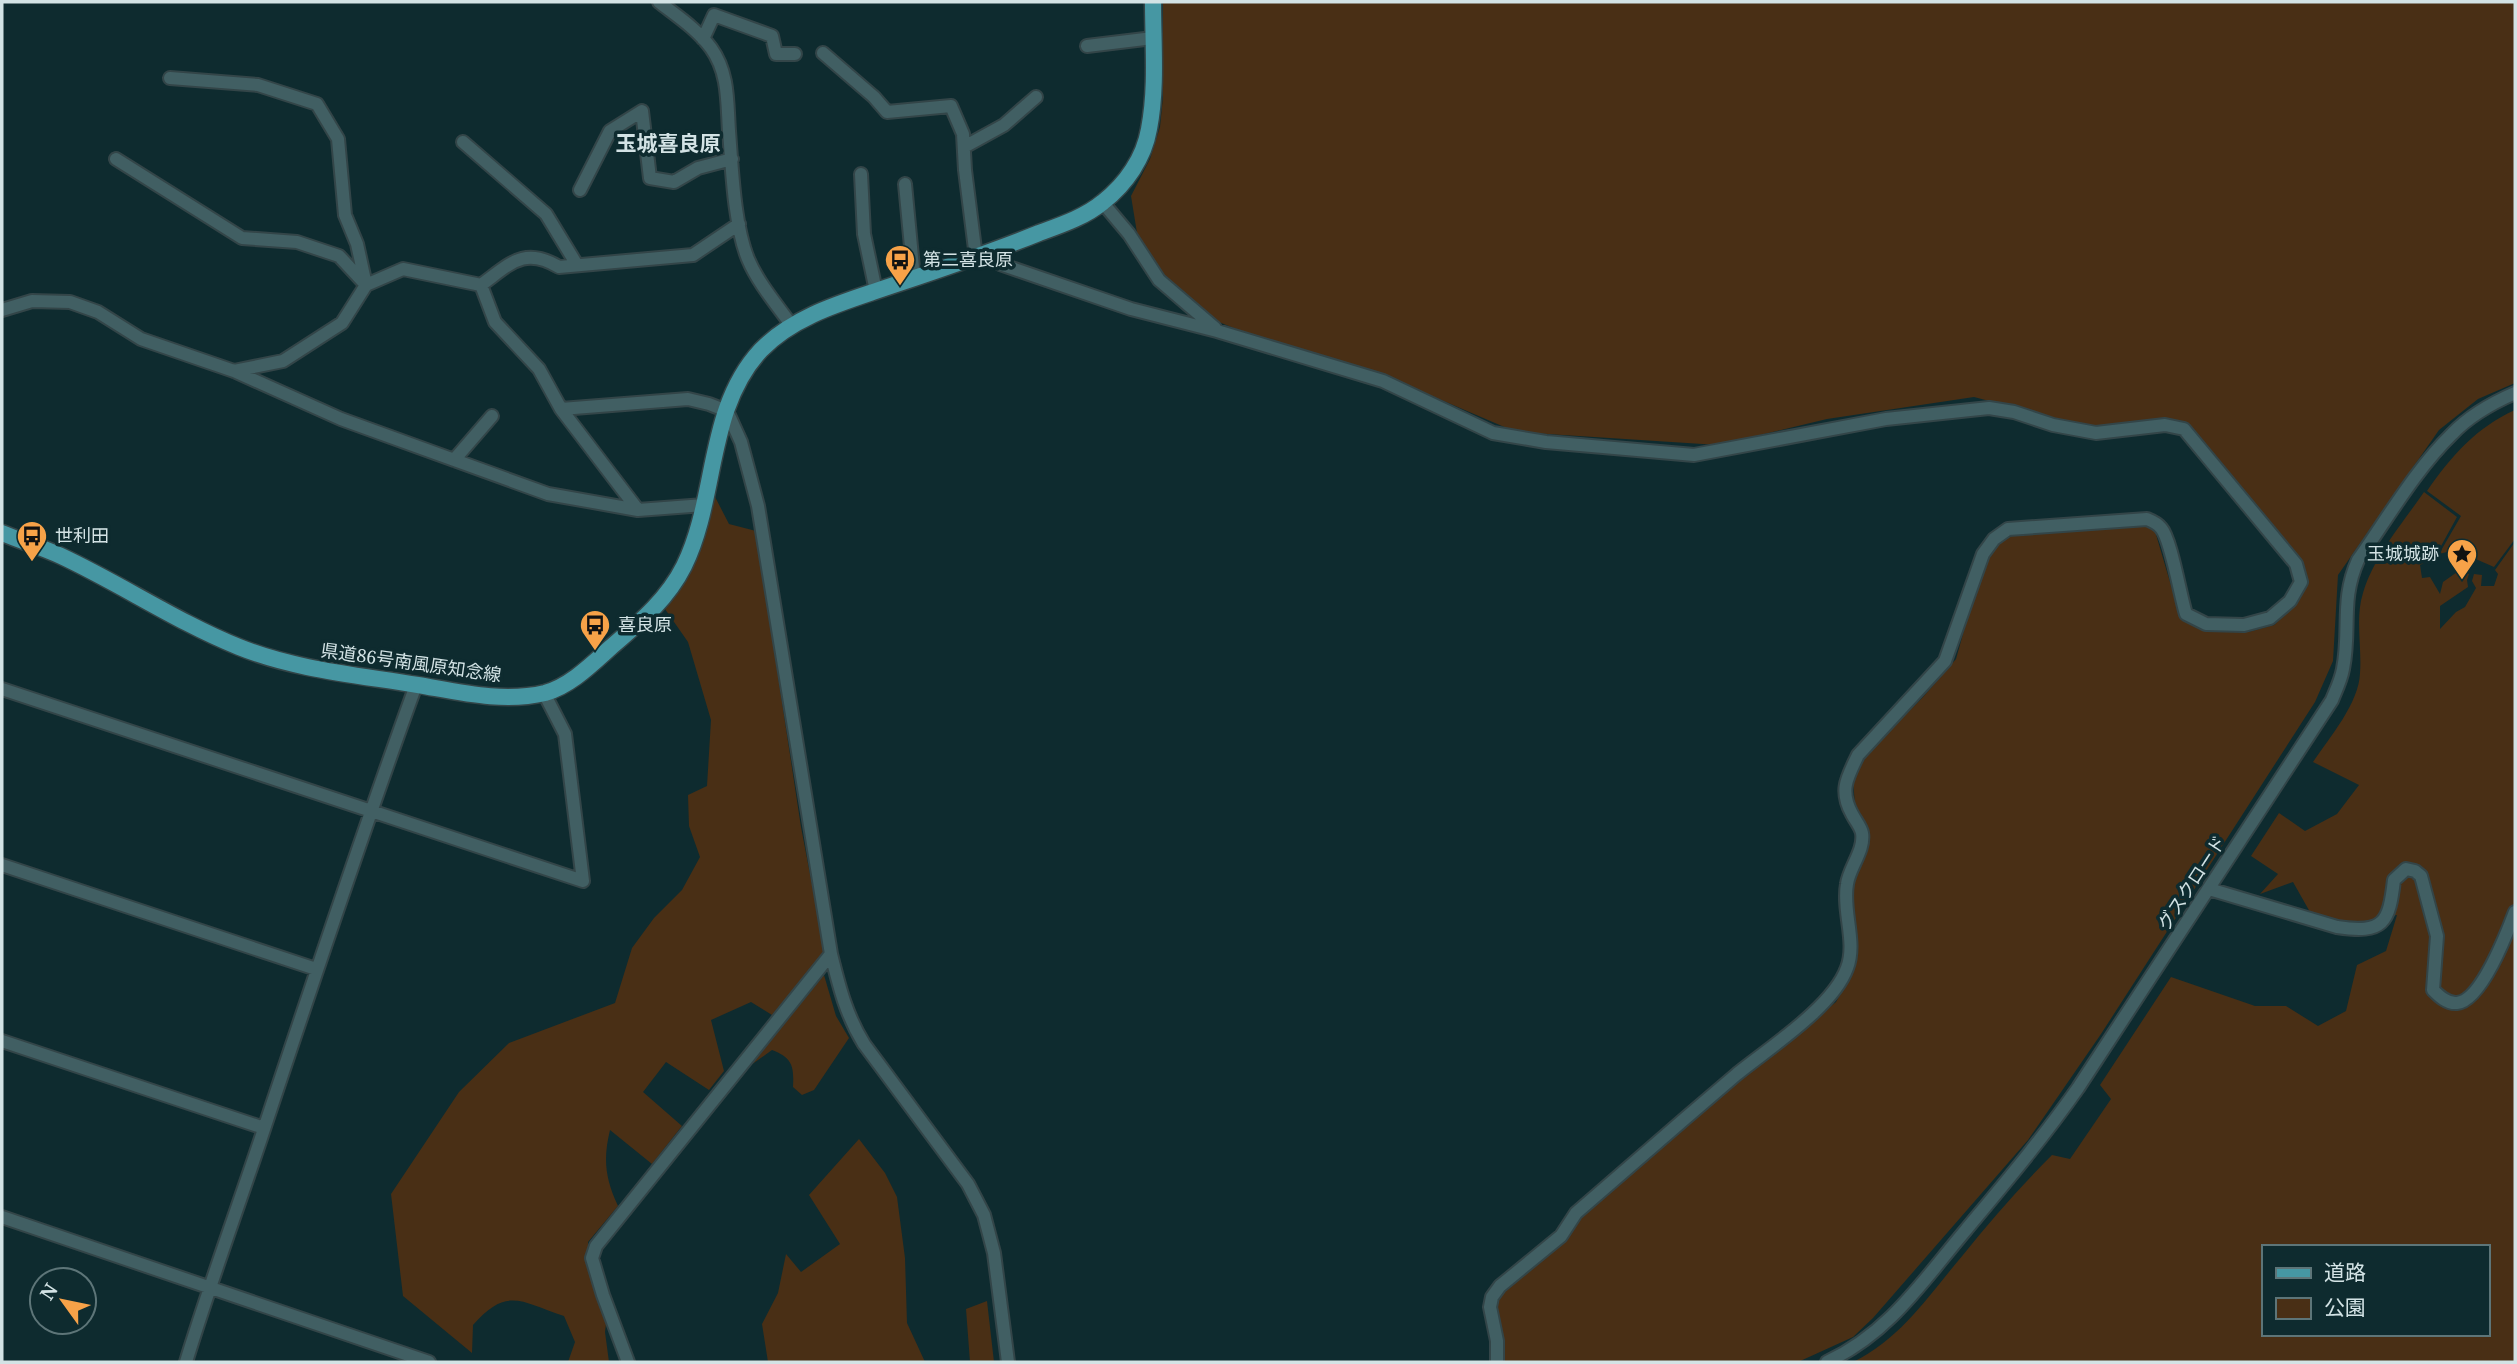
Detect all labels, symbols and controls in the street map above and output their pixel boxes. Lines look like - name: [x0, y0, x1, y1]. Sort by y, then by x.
- district label: 玉城喜良原: [616, 129, 721, 157]
- bus stop icon: 第二喜良原: [883, 243, 917, 287]
- place label: 第二喜良原: [923, 247, 1013, 271]
- bus stop icon: 世利田: [15, 519, 49, 563]
- place label: 世利田: [55, 523, 109, 547]
- place icon: 玉城城跡: [2445, 537, 2479, 581]
- place label: 玉城城跡: [2367, 541, 2439, 565]
- bus stop icon: 喜良原: [578, 608, 612, 652]
- place label: 喜良原: [618, 612, 672, 636]
- street label: 県道86号南風原知念線: [319, 637, 503, 687]
- street label: グスクロード: [2152, 831, 2231, 934]
- legend: [2262, 1245, 2489, 1336]
- text: 道路: [2324, 1258, 2366, 1286]
- north arrow: [28, 1266, 98, 1336]
- text: N: [34, 1278, 64, 1305]
- text: 公園: [2324, 1293, 2366, 1321]

